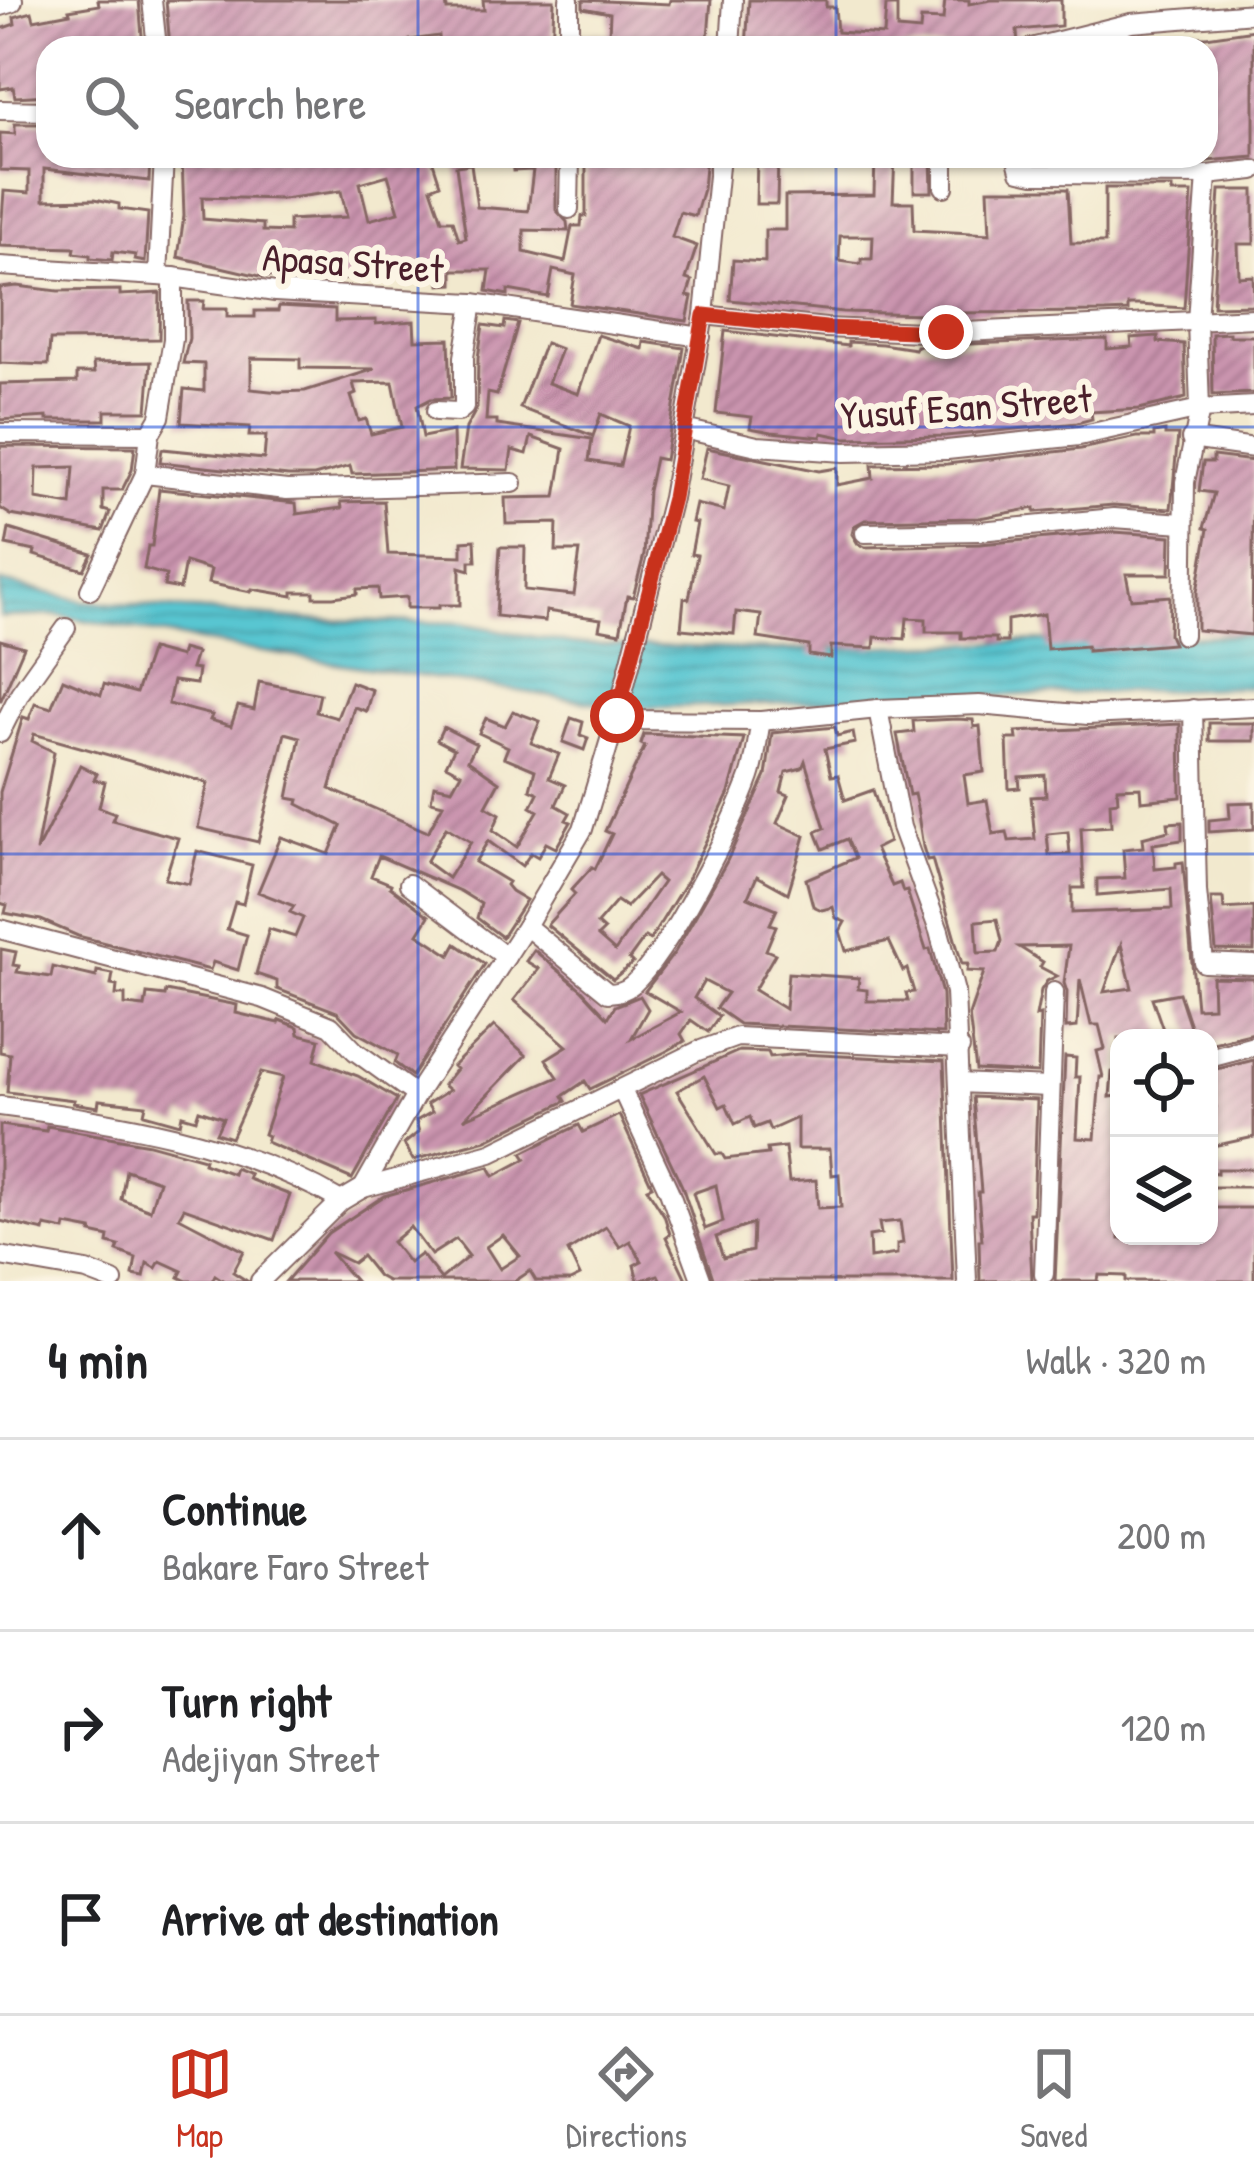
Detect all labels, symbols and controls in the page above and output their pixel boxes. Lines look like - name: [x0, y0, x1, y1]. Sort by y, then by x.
- search box: [36, 36, 1218, 168]
- icon: search: [78, 69, 144, 135]
- text: Search here: [174, 72, 366, 133]
- street label: Apasa Street: [261, 229, 446, 295]
- route end: [919, 305, 973, 359]
- street label: Yusuf Esan Street: [839, 371, 1094, 441]
- route start: [590, 689, 644, 743]
- map controls: [1110, 1029, 1218, 1245]
- button: locate: [1110, 1029, 1218, 1137]
- button: layers: [1110, 1137, 1218, 1245]
- text: 4 min: [48, 1325, 148, 1394]
- text: Walk · 320 m: [1026, 1333, 1206, 1386]
- text: Continue: [162, 1478, 307, 1539]
- icon: ahead: [48, 1502, 114, 1568]
- text: 200 m: [1117, 1508, 1206, 1561]
- text: Bakare Faro Street: [162, 1539, 428, 1592]
- text: Turn right: [162, 1670, 331, 1731]
- icon: right: [48, 1694, 114, 1760]
- text: 120 m: [1121, 1700, 1206, 1753]
- text: Adejiyan Street: [162, 1731, 379, 1784]
- icon: arrive: [48, 1886, 114, 1952]
- text: Arrive at destination: [162, 1888, 499, 1949]
- tab: Map: [167, 2041, 233, 2157]
- tab: Directions: [566, 2041, 687, 2157]
- tab: Saved: [1020, 2041, 1087, 2157]

